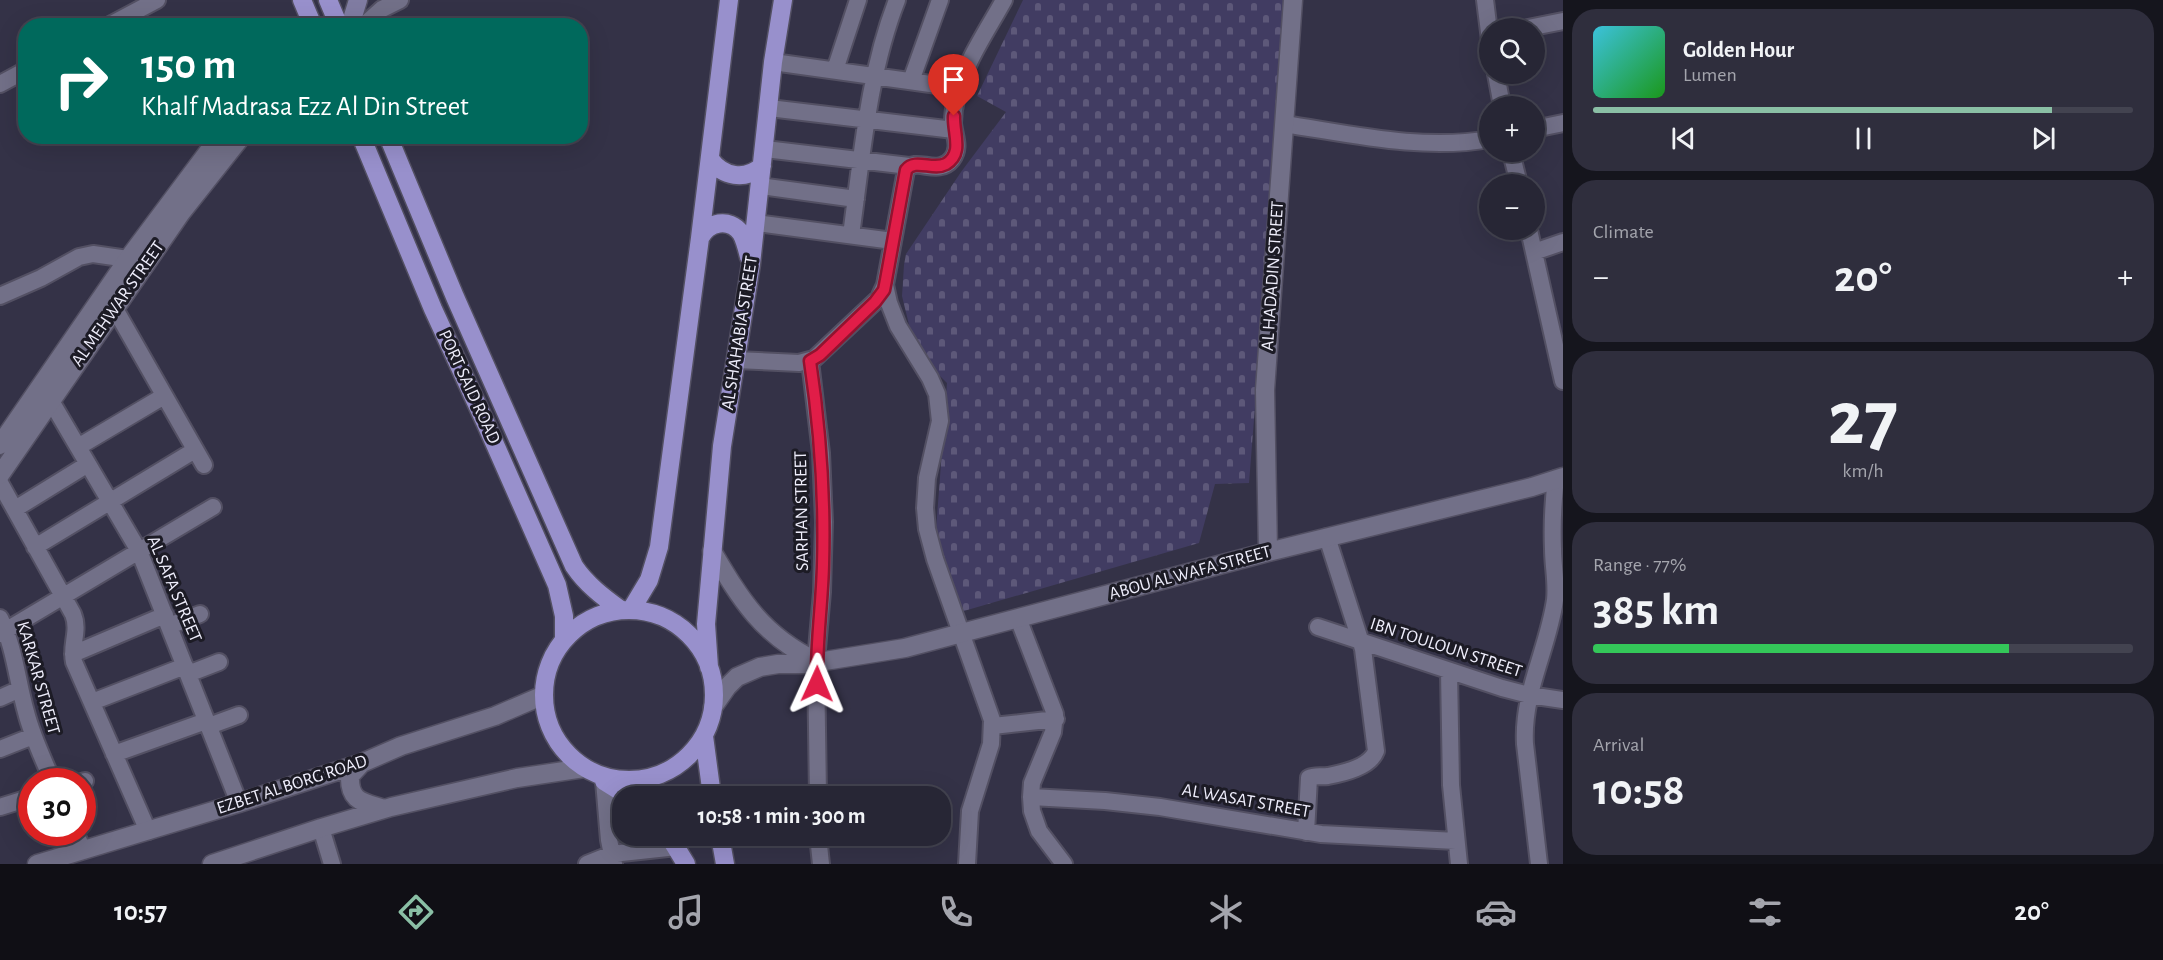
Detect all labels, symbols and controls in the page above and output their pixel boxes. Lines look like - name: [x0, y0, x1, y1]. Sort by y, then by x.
- map controls: [1479, 18, 1545, 240]
- button: search: [1479, 18, 1545, 84]
- text: Golden Hour: [1683, 39, 1794, 61]
- icon: right: [42, 42, 120, 120]
- text: 150 m: [141, 44, 236, 86]
- pin: [928, 54, 979, 116]
- icon: arrive: [937, 63, 970, 96]
- text: Lumen: [1683, 65, 1737, 85]
- text: Khalf Madrasa Ezz Al Din Street: [141, 93, 469, 120]
- button: +: [1479, 96, 1545, 162]
- icon: previous: [1667, 122, 1700, 155]
- icon: pause: [1847, 122, 1880, 155]
- icon: next: [2027, 122, 2060, 155]
- button: −: [1479, 174, 1545, 240]
- street label: AL HADADIN STREET: [1259, 200, 1287, 352]
- text: Climate: [1593, 222, 1654, 242]
- street label: AL MEHWAR STREET: [68, 238, 168, 370]
- street label: AL SHAHABIA STREET: [719, 254, 761, 411]
- text: 20°: [1834, 255, 1892, 300]
- text: −: [1593, 261, 1609, 294]
- text: +: [2117, 261, 2133, 294]
- street label: PORT SAID ROAD: [435, 327, 503, 447]
- text: 27: [1828, 381, 1898, 459]
- street label: SARHAN STREET: [792, 451, 812, 571]
- text: km/h: [1842, 461, 1884, 481]
- street label: AL SAFA STREET: [144, 533, 205, 645]
- street label: ABOU AL WAFA STREET: [1107, 543, 1273, 603]
- text: Range · 77%: [1593, 555, 1686, 575]
- text: 385 km: [1593, 588, 1719, 633]
- street label: IBN TOULOUN STREET: [1368, 615, 1524, 681]
- street label: KARKAR STREET: [13, 619, 63, 737]
- position arrow: [785, 652, 849, 716]
- text: Arrival: [1593, 735, 1644, 755]
- street label: EZBET AL BORG ROAD: [215, 752, 369, 818]
- speed limit sign: 30: [18, 768, 96, 846]
- text: 10:58: [1593, 768, 1685, 813]
- street label: AL WASAT STREET: [1181, 781, 1312, 821]
- text: 10:58 · 1 min · 300 m: [698, 805, 866, 827]
- icon: directions: [395, 891, 437, 933]
- icon: music: [665, 891, 707, 933]
- icon: phone: [935, 891, 977, 933]
- icon: climate: [1205, 891, 1247, 933]
- icon: car: [1475, 891, 1517, 933]
- icon: filters: [1744, 891, 1786, 933]
- text: 10:57: [114, 898, 167, 925]
- text: 20°: [2014, 898, 2049, 925]

